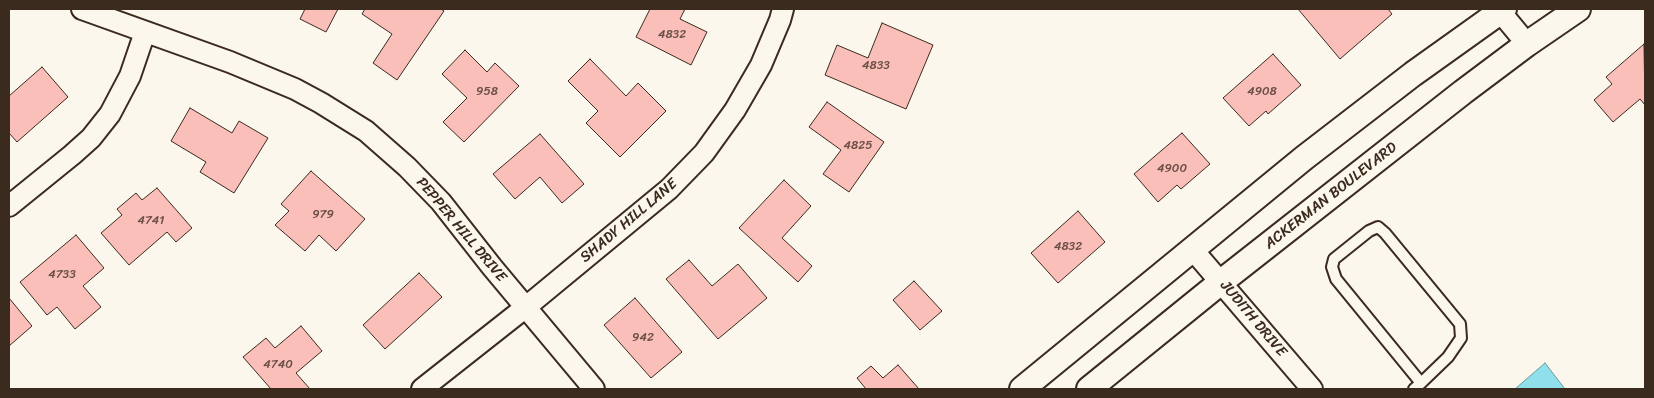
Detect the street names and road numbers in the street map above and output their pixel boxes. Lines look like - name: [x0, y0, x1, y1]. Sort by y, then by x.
- street label: ACKERMAN BOULEVARD: [1261, 139, 1401, 253]
- street label: PEPPER HILL DRIVE: [412, 174, 510, 286]
- street label: SHADY HILL LANE: [577, 175, 681, 267]
- street label: JUDITH DRIVE: [1216, 277, 1290, 361]

